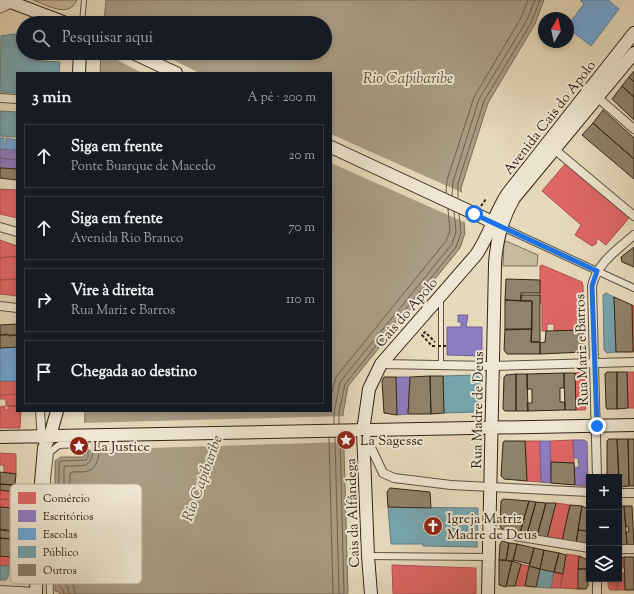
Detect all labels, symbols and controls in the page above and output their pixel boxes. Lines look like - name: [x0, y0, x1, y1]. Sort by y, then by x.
- north arrow: [538, 12, 574, 48]
- search box: [16, 16, 332, 60]
- icon: search: [30, 27, 52, 49]
- text: Pesquisar aqui: [62, 28, 153, 49]
- street label: Avenida Cais do Apolo: [500, 57, 602, 180]
- water label: Rio Capibaribe: [363, 69, 453, 90]
- text: 3 min: [32, 86, 71, 110]
- text: A pé · 200 m: [247, 89, 316, 107]
- text: Siga em frente: [71, 137, 163, 158]
- icon: ahead: [33, 145, 55, 167]
- text: 20 m: [289, 147, 315, 165]
- text: Ponte Buarque de Macedo: [71, 158, 216, 176]
- route start: [465, 205, 483, 223]
- text: Siga em frente: [71, 209, 163, 230]
- icon: ahead: [33, 217, 55, 239]
- text: 70 m: [288, 219, 315, 237]
- text: Avenida Rio Branco: [71, 230, 183, 248]
- street label: Cais do Apolo: [372, 274, 444, 352]
- text: Vire à direita: [71, 281, 154, 302]
- icon: right: [33, 289, 55, 311]
- text: 110 m: [286, 291, 315, 309]
- street label: Rua Mariz e Barros: [571, 294, 595, 406]
- text: Rua Mariz e Barros: [71, 302, 175, 320]
- street label: Rua Madre de Deus: [468, 351, 490, 469]
- icon: arrive: [33, 361, 55, 383]
- text: Chegada ao destino: [71, 362, 197, 383]
- route end: [588, 417, 606, 435]
- place icon: La Sagesse: [335, 429, 357, 451]
- place label: La Sagesse: [360, 432, 423, 452]
- water label: Rio Capibaribe: [178, 433, 229, 524]
- place icon: La Justice: [68, 435, 90, 457]
- place label: La Justice: [93, 438, 150, 458]
- street label: Cais da Alfândega: [342, 457, 366, 568]
- map controls: [586, 474, 622, 582]
- button: +: [586, 474, 622, 510]
- legend: [10, 484, 142, 584]
- text: Comércio: [43, 491, 90, 507]
- text: Escritórios: [43, 509, 93, 525]
- place label: Igreja Matriz Madre de Deus: [447, 510, 537, 546]
- button: −: [586, 510, 622, 546]
- church icon: Igreja Matriz Madre de Deus: [422, 515, 444, 537]
- text: Escolas: [43, 527, 77, 543]
- text: Público: [43, 545, 78, 561]
- button: layers: [586, 546, 622, 582]
- text: Outros: [43, 563, 77, 579]

